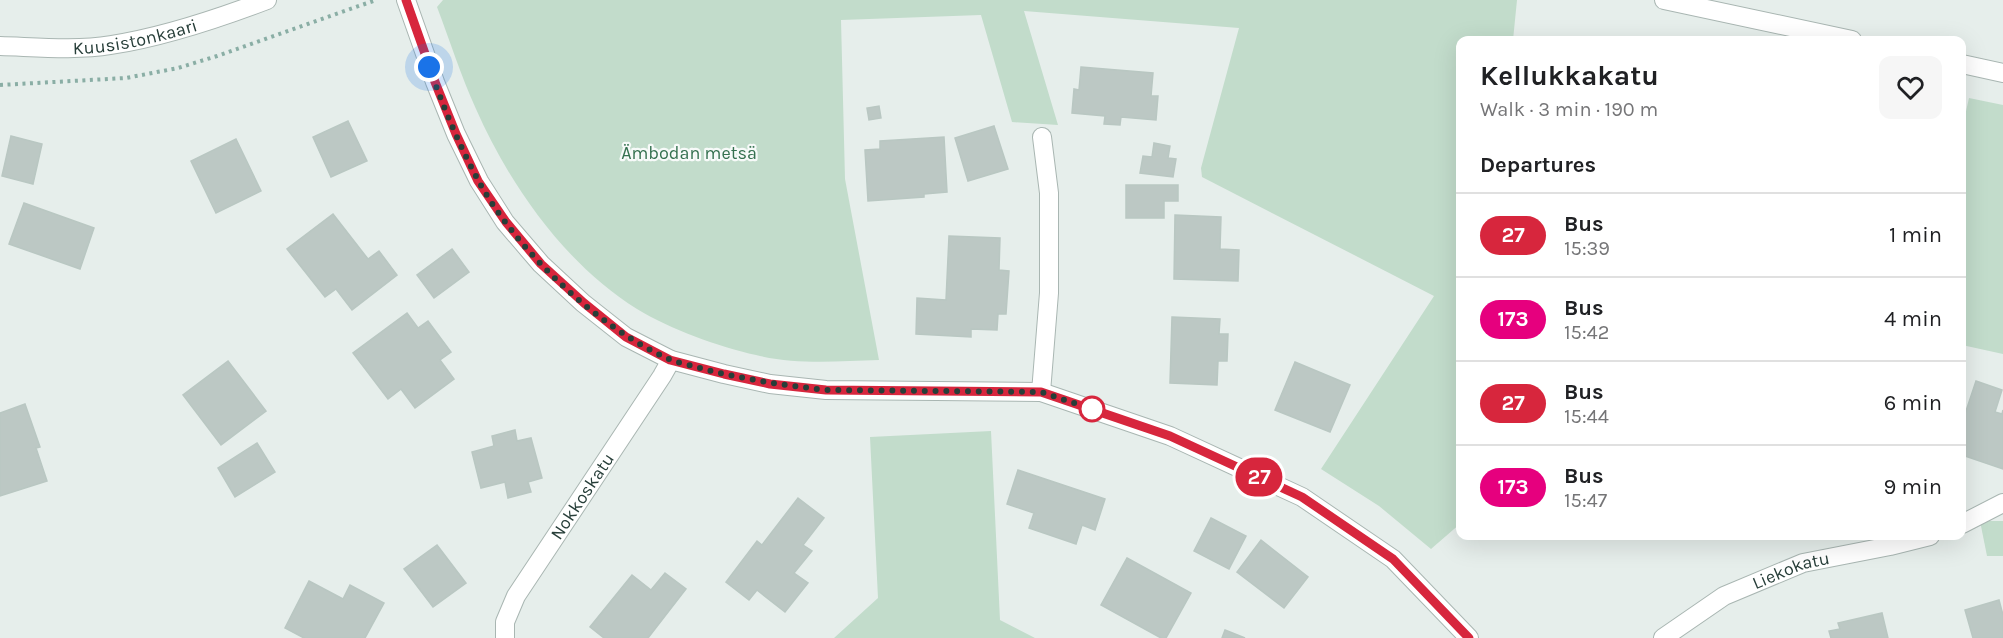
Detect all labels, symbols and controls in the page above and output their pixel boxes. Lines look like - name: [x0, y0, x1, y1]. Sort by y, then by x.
- street label: Kuusistonkaari: [72, 14, 200, 59]
- your location: [414, 52, 444, 82]
- button: heart: [1879, 56, 1942, 119]
- text: Kellukkakatu: [1480, 59, 1659, 92]
- text: Walk · 3 min · 190 m: [1480, 98, 1658, 121]
- park label: Ämbodan metsä: [621, 142, 757, 164]
- text: Departures: [1480, 152, 1596, 178]
- text: Bus: [1564, 211, 1604, 237]
- text: 1 min: [1889, 222, 1942, 248]
- text: 27: [1501, 223, 1525, 247]
- text: 15:39: [1564, 237, 1610, 260]
- text: Bus: [1564, 295, 1604, 321]
- text: 4 min: [1884, 306, 1942, 332]
- text: 173: [1498, 307, 1529, 331]
- text: 15:42: [1564, 321, 1609, 344]
- text: Bus: [1564, 379, 1604, 405]
- text: 6 min: [1884, 390, 1942, 416]
- text: 27: [1501, 391, 1525, 415]
- unlabelled marker: [1079, 396, 1105, 422]
- text: 15:44: [1564, 405, 1609, 428]
- street label: Nokkoskatu: [546, 449, 619, 544]
- line badge: 27: [1232, 458, 1286, 496]
- text: Bus: [1564, 463, 1604, 489]
- text: 27: [1247, 465, 1271, 489]
- text: 9 min: [1884, 474, 1942, 500]
- text: 173: [1498, 475, 1529, 499]
- text: 15:47: [1564, 489, 1607, 512]
- street label: Liekokatu: [1749, 547, 1831, 594]

